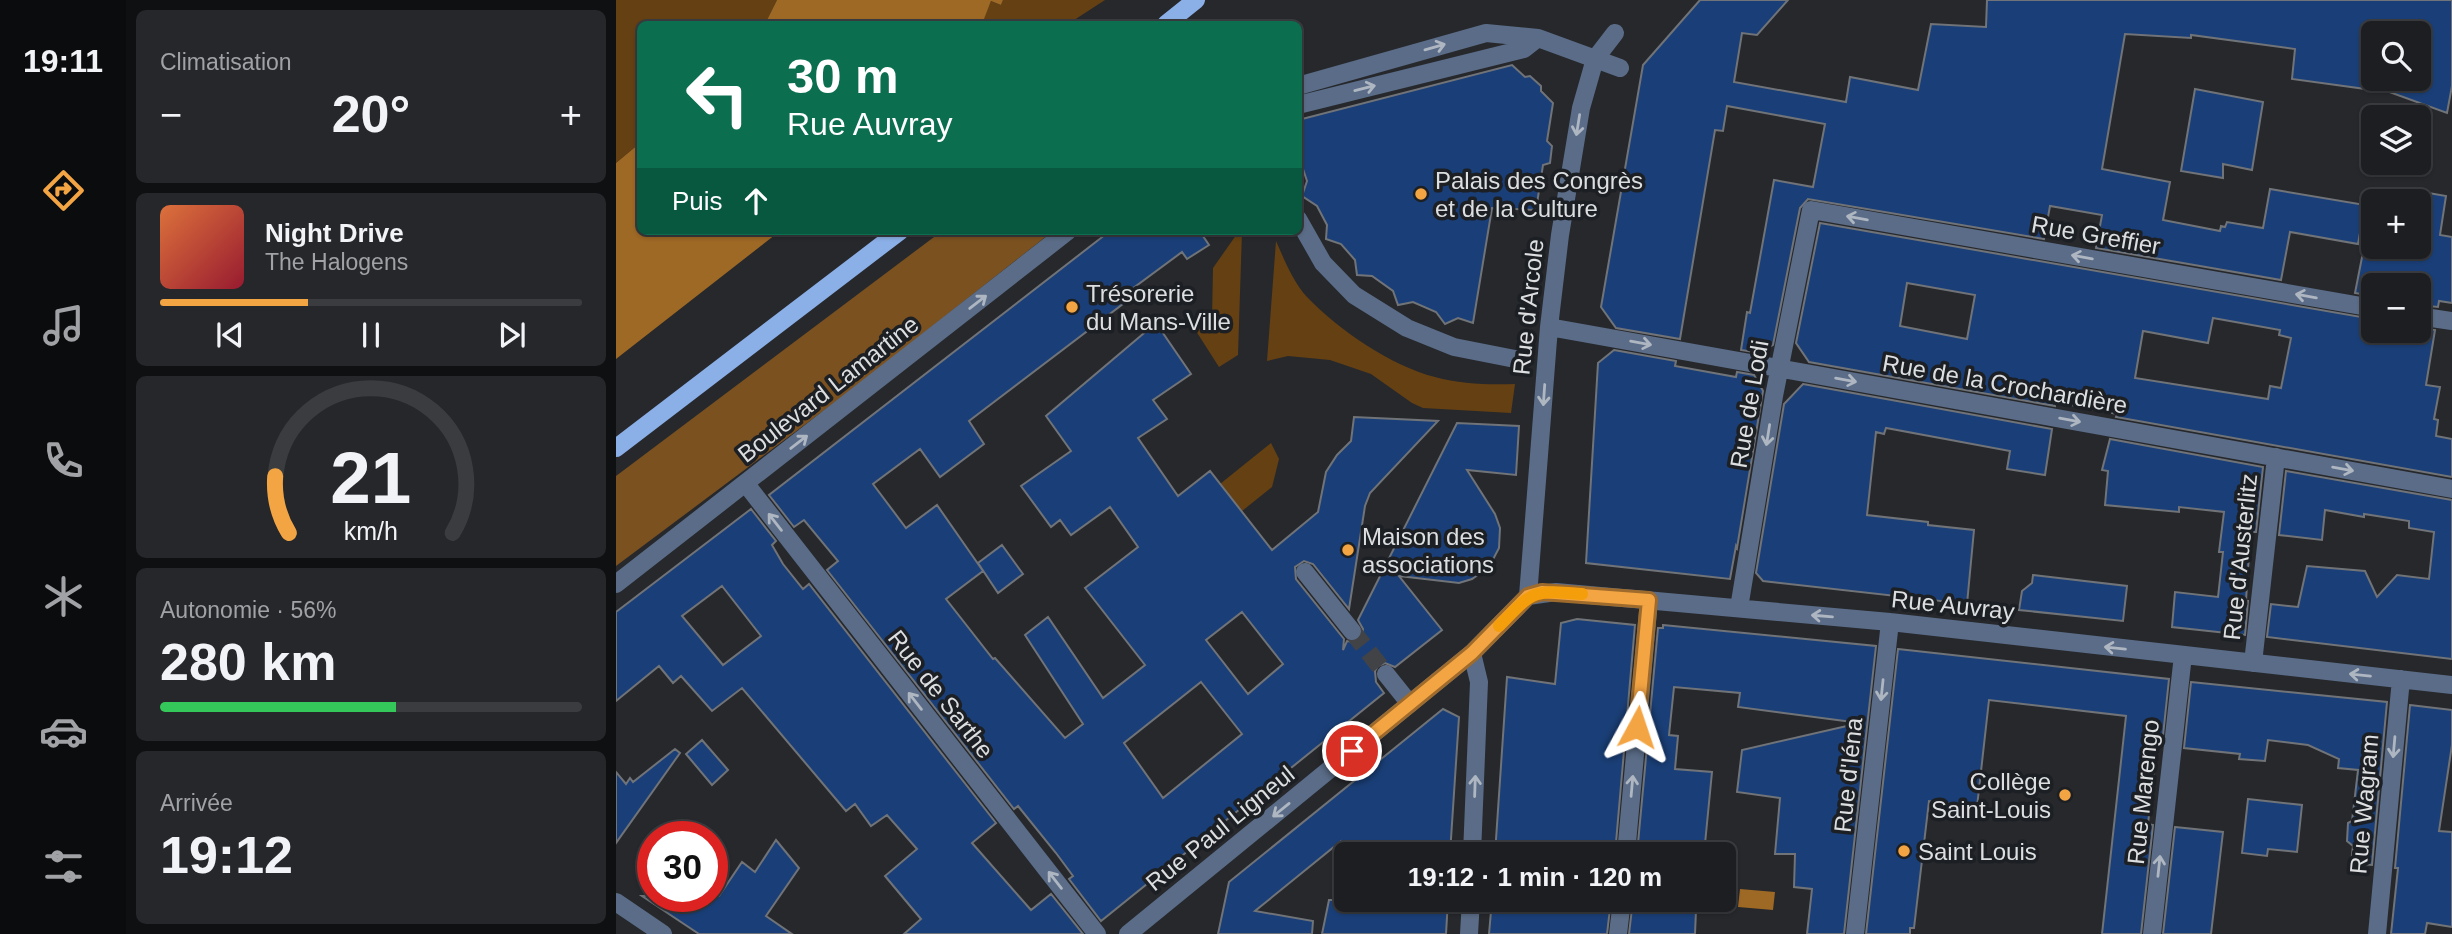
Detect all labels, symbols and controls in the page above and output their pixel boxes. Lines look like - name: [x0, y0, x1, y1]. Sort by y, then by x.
- map controls: [2361, 21, 2431, 343]
- button: search: [2361, 21, 2431, 91]
- one-way arrow: [1423, 40, 1446, 53]
- text: 19:11: [23, 43, 103, 79]
- text: Climatisation: [160, 49, 292, 75]
- icon: left: [672, 49, 763, 140]
- text: 30 m: [787, 49, 899, 103]
- one-way arrow: [1353, 81, 1376, 94]
- text: 20°: [332, 85, 410, 143]
- text: −: [160, 94, 182, 136]
- text: +: [560, 94, 582, 136]
- button: layers: [2361, 105, 2431, 175]
- text: Rue Auvray: [787, 106, 952, 142]
- one-way arrow: [1571, 113, 1584, 136]
- icon: directions: [39, 166, 88, 215]
- place label: Palais des Congrès et de la Culture: [1435, 167, 1643, 222]
- icon: ahead: [737, 182, 775, 220]
- text: Puis: [672, 186, 723, 216]
- marker: Palais des Congrès et de la Culture: [1413, 186, 1429, 202]
- button: +: [2361, 189, 2431, 259]
- street label: Rue Greffier: [2030, 210, 2162, 260]
- one-way arrow: [1847, 211, 1869, 224]
- text: Night Drive: [265, 218, 404, 248]
- street label: Rue d'Arcole: [1507, 238, 1549, 376]
- text: The Halogens: [265, 249, 408, 275]
- one-way arrow: [2071, 250, 2094, 263]
- button: −: [2361, 273, 2431, 343]
- place label: Trésorerie du Mans-Ville: [1086, 280, 1231, 335]
- one-way arrow: [2295, 289, 2318, 302]
- one-way arrow: [969, 294, 987, 309]
- marker: Trésorerie du Mans-Ville: [1064, 299, 1080, 315]
- icon: music: [39, 301, 88, 350]
- street label: Boulevard Lamartine: [732, 310, 924, 468]
- icon: previous: [211, 316, 249, 354]
- icon: pause: [352, 316, 390, 354]
- icon: next: [493, 316, 531, 354]
- one-way arrow: [1629, 337, 1652, 350]
- street label: Rue de Lodi: [1724, 338, 1774, 470]
- street label: Rue de la Crochardière: [1880, 349, 2130, 419]
- one-way arrow: [1834, 374, 1857, 387]
- one-way arrow: [1537, 383, 1550, 406]
- one-way arrow: [2058, 414, 2081, 427]
- one-way arrow: [1761, 423, 1774, 446]
- one-way arrow: [790, 435, 808, 450]
- icon: phone: [39, 436, 88, 485]
- text: 21: [331, 437, 411, 518]
- one-way arrow: [2331, 463, 2354, 476]
- street label: Rue d'Austerlitz: [2218, 472, 2262, 642]
- one-way arrow: [767, 513, 782, 531]
- text: km/h: [344, 517, 398, 545]
- place label: Maison des associations: [1362, 523, 1494, 578]
- marker: Maison des associations: [1340, 542, 1356, 558]
- icon: climate: [39, 572, 88, 621]
- street label: Rue Auvray: [1890, 585, 2016, 625]
- text: Autonomie · 56%: [160, 597, 336, 623]
- one-way arrow: [1811, 609, 1834, 622]
- street label: Rue de Sarthe: [883, 625, 999, 763]
- text: 280 km: [160, 633, 336, 691]
- one-way arrow: [2104, 641, 2127, 654]
- one-way arrow: [2349, 668, 2372, 681]
- one-way arrow: [1876, 678, 1889, 701]
- position arrow: [1600, 690, 1674, 764]
- one-way arrow: [907, 692, 922, 710]
- icon: car: [39, 707, 88, 756]
- street label: Rue d'Iéna: [1829, 716, 1868, 834]
- street label: Rue Marengo: [2122, 718, 2164, 866]
- pin: [1322, 721, 1382, 781]
- icon: arrive: [1333, 732, 1371, 770]
- street label: Rue Wagram: [2344, 733, 2384, 875]
- one-way arrow: [2387, 736, 2400, 758]
- street label: Rue Paul Ligneul: [1140, 760, 1300, 896]
- place label: Collège Saint-Louis: [1931, 768, 2051, 823]
- one-way arrow: [1469, 775, 1482, 798]
- one-way arrow: [1626, 775, 1639, 798]
- marker: Collège Saint-Louis: [2057, 787, 2073, 803]
- text: Arrivée: [160, 790, 233, 816]
- one-way arrow: [1272, 802, 1290, 818]
- speed limit sign: 30: [637, 821, 728, 912]
- text: 19:12: [160, 826, 293, 884]
- place label: Saint Louis: [1918, 838, 2037, 865]
- icon: filters: [39, 842, 88, 891]
- marker: Saint Louis: [1896, 843, 1912, 859]
- one-way arrow: [2153, 855, 2166, 878]
- text: 19:12 · 1 min · 120 m: [1408, 862, 1662, 892]
- one-way arrow: [1048, 871, 1063, 890]

